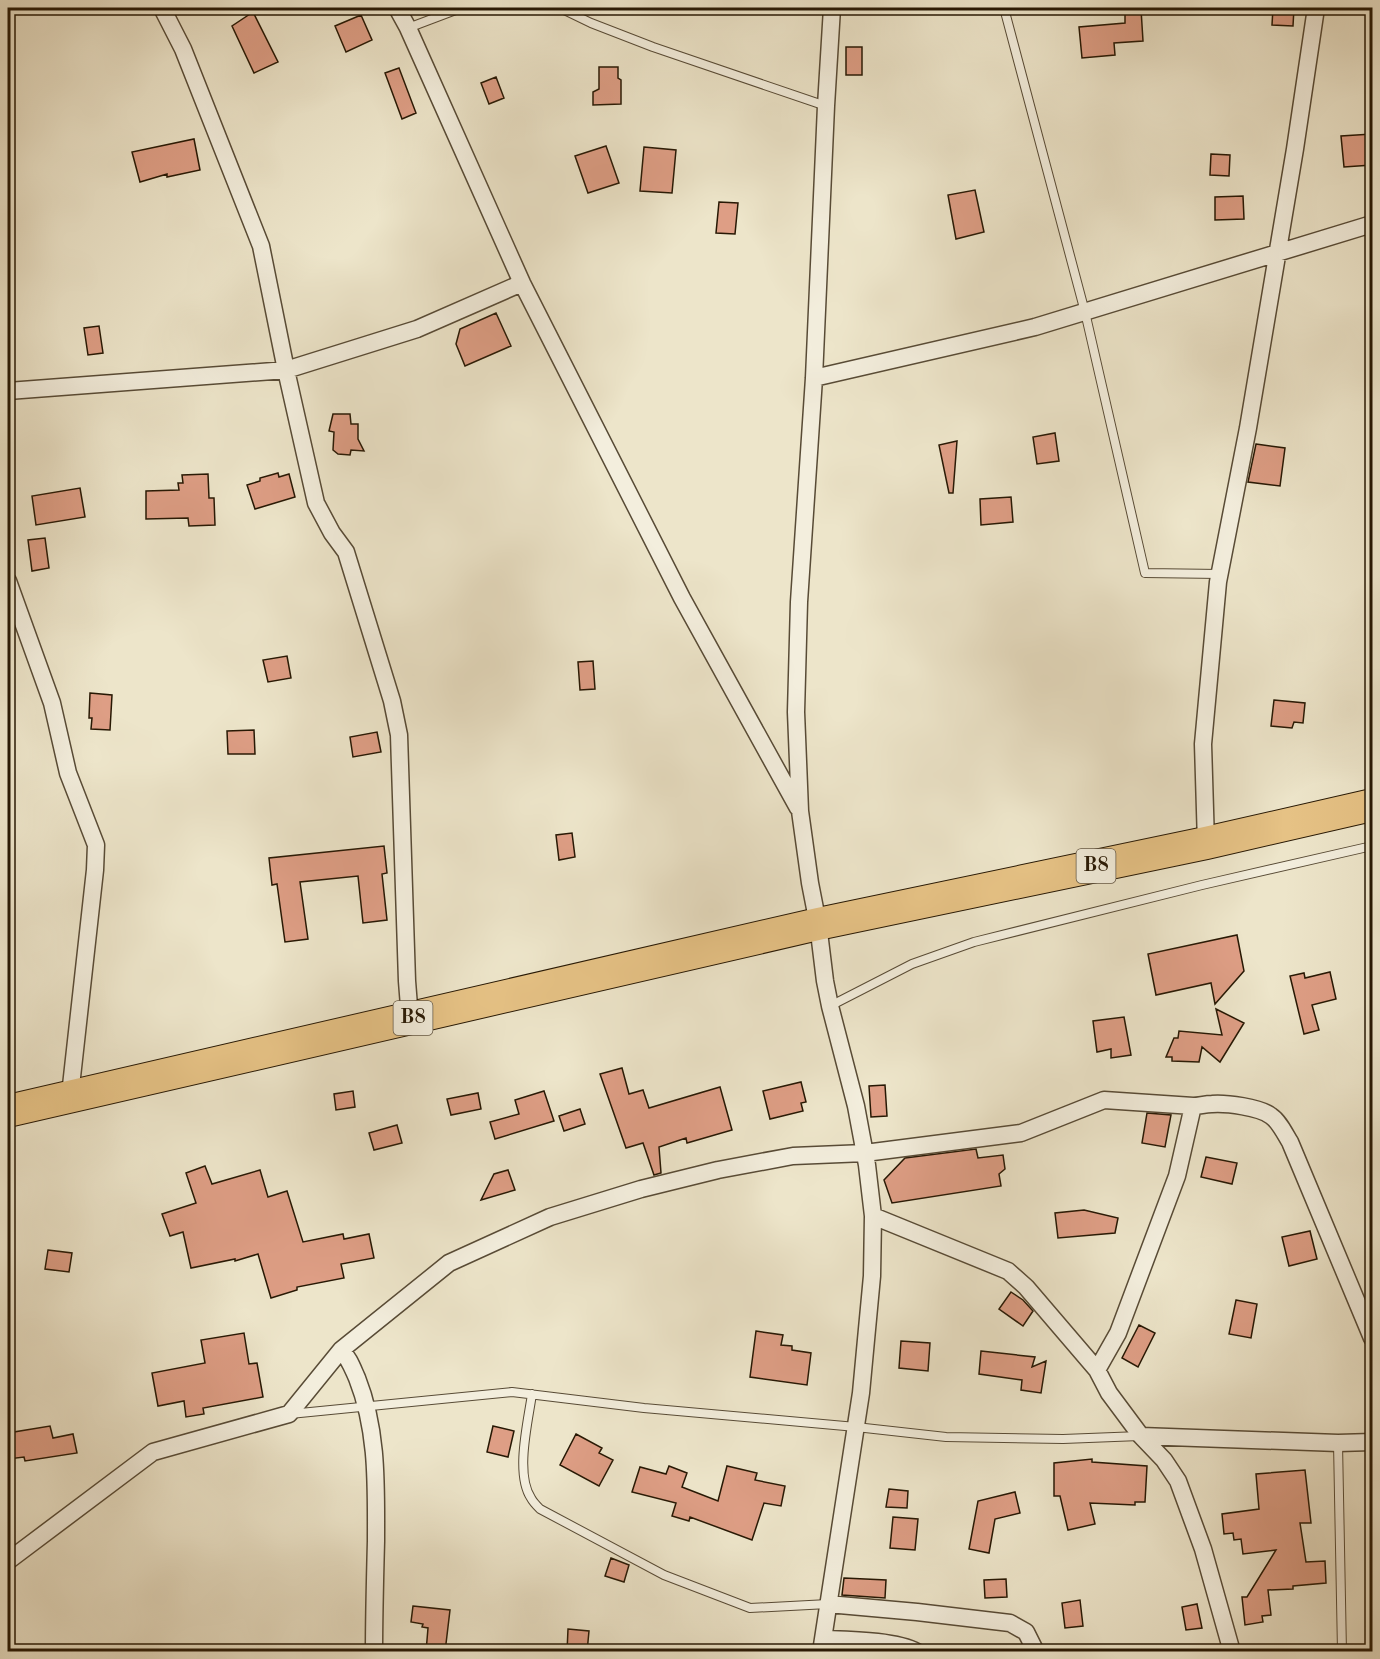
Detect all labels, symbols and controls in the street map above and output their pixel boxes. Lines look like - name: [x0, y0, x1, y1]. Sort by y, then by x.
- road number: B8: [1076, 849, 1116, 883]
- road number: B8: [394, 1001, 432, 1035]

